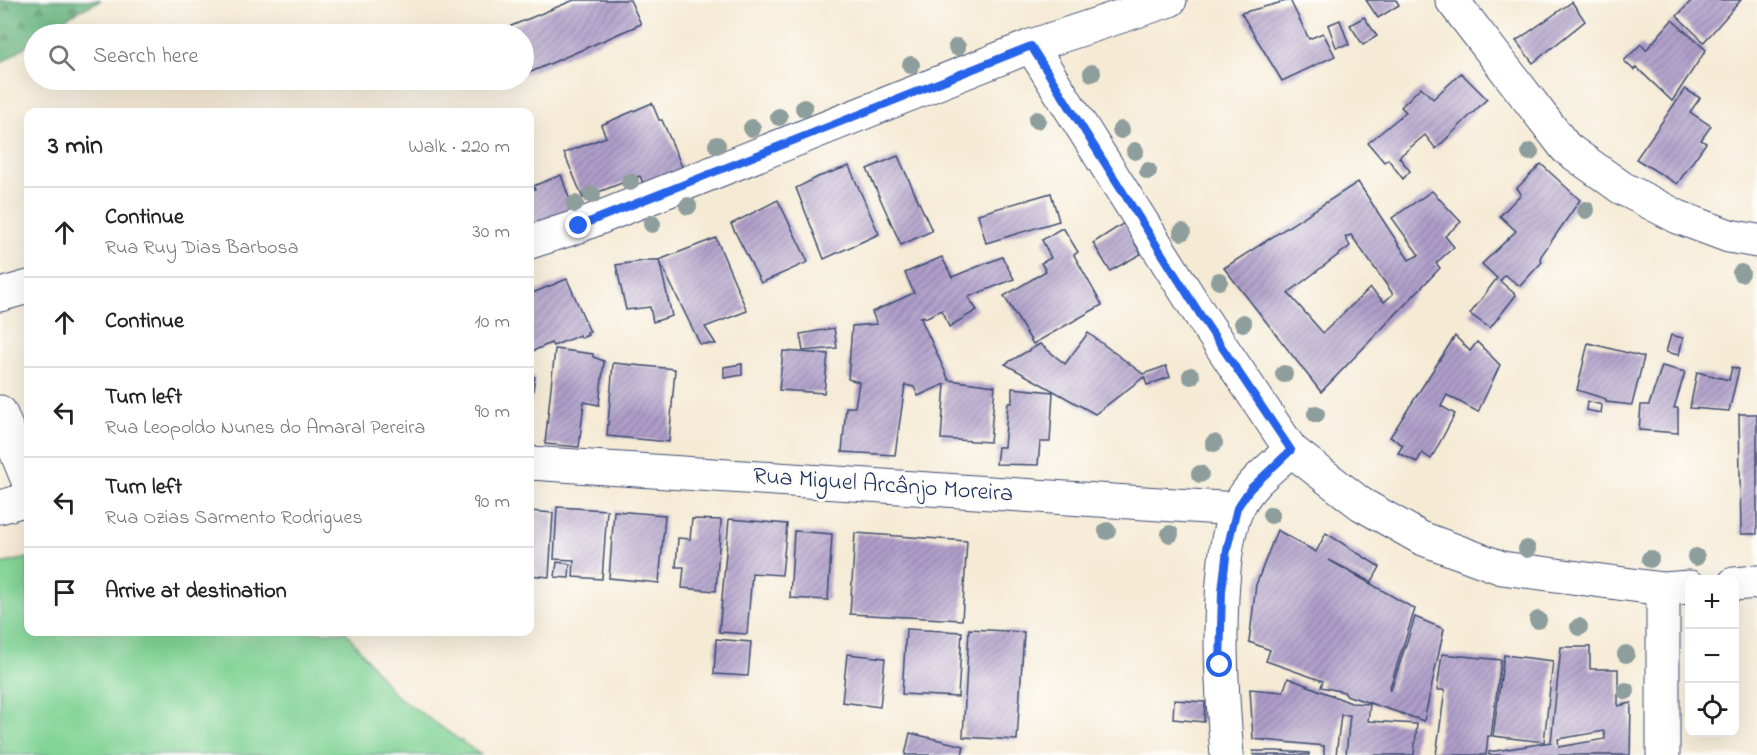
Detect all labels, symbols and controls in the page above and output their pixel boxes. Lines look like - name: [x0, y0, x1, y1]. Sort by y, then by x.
- search box: [24, 24, 534, 90]
- icon: search: [45, 41, 78, 74]
- text: Search here: [93, 41, 198, 73]
- text: 3 min: [48, 128, 103, 166]
- text: Walk · 220 m: [408, 133, 510, 162]
- text: Continue: [105, 202, 184, 234]
- route end: [565, 212, 591, 238]
- icon: ahead: [48, 216, 81, 249]
- text: 30 m: [473, 218, 510, 247]
- text: Rua Ruy Dias Barbosa: [105, 234, 298, 263]
- icon: ahead: [48, 306, 81, 339]
- text: Continue: [105, 306, 184, 338]
- text: 10 m: [474, 308, 510, 337]
- text: Turn left: [105, 382, 182, 414]
- icon: left: [48, 396, 81, 429]
- text: 90 m: [475, 398, 510, 427]
- text: Rua Leopoldo Nunes do Amaral Pereira: [105, 414, 425, 443]
- street label: Rua Miguel Arcânjo Moreira: [752, 459, 1014, 513]
- text: Turn left: [105, 472, 182, 504]
- icon: left: [48, 486, 81, 519]
- text: 90 m: [475, 488, 510, 517]
- text: Rua Ozias Sarmento Rodrigues: [105, 504, 363, 533]
- map controls: [1685, 575, 1739, 737]
- button: +: [1685, 575, 1739, 629]
- icon: arrive: [48, 576, 81, 609]
- text: Arrive at destination: [105, 576, 287, 608]
- button: −: [1685, 629, 1739, 683]
- route start: [1206, 651, 1232, 677]
- button: locate: [1685, 683, 1739, 737]

